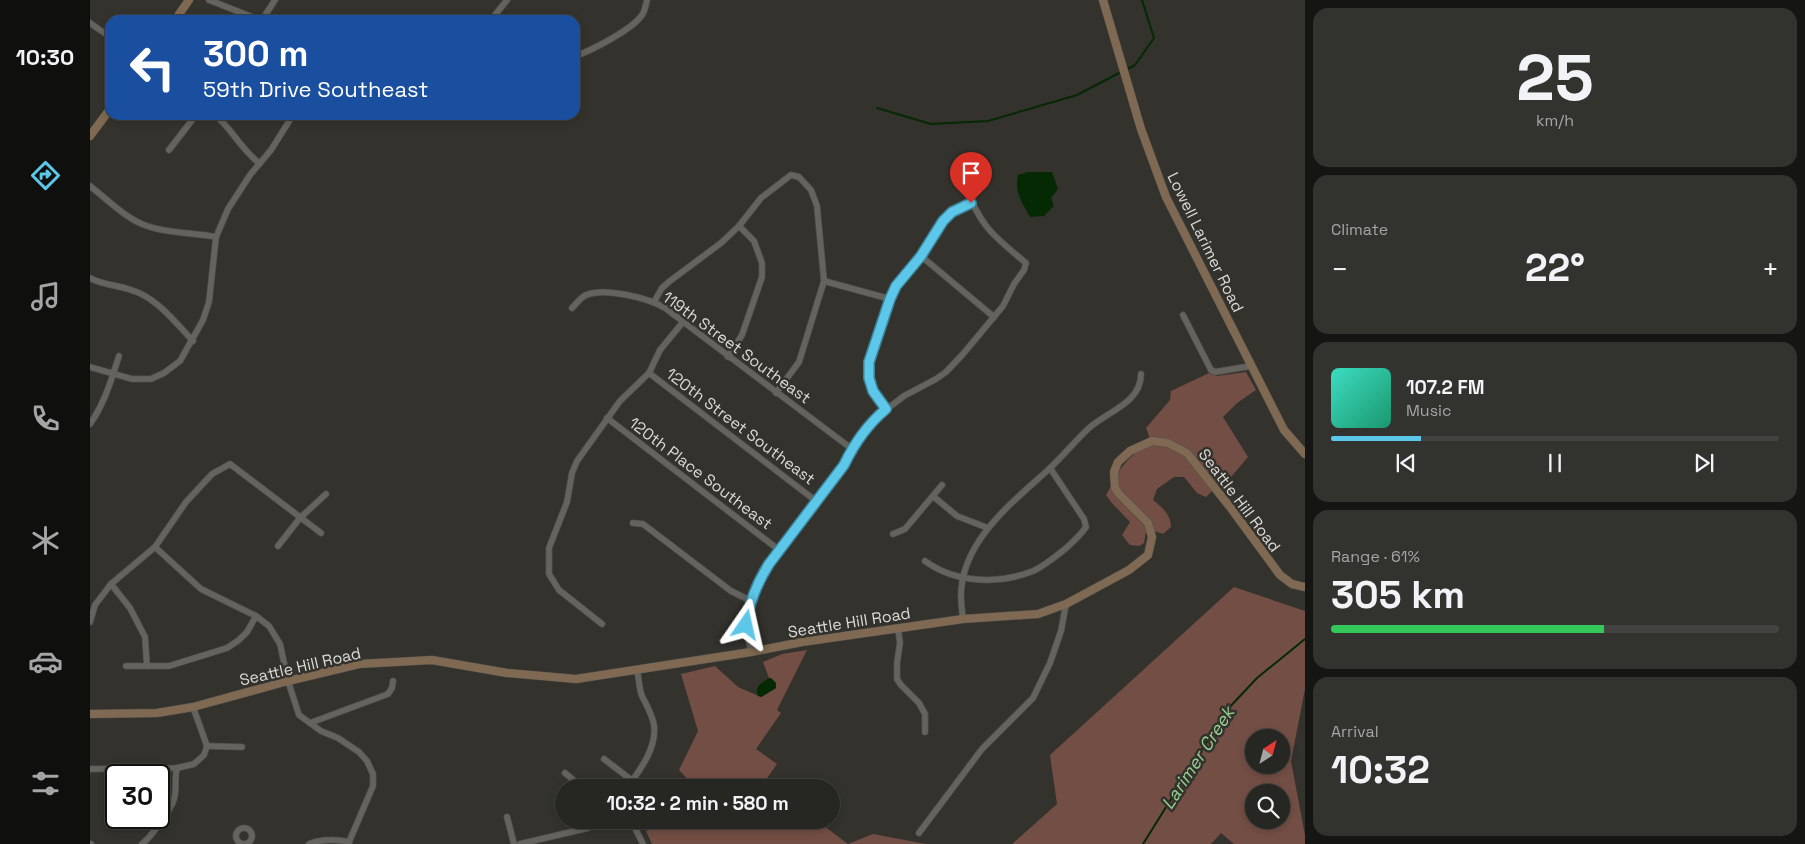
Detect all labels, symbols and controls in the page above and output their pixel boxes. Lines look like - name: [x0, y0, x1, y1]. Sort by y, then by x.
- text: 300 m: [203, 32, 308, 76]
- icon: left: [120, 35, 185, 100]
- text: 25: [1516, 36, 1594, 119]
- text: 10:30: [16, 43, 74, 71]
- text: 59th Drive Southeast: [203, 75, 428, 103]
- text: km/h: [1536, 110, 1574, 131]
- pin: [950, 152, 992, 203]
- icon: directions: [28, 158, 63, 193]
- icon: arrive: [957, 159, 985, 187]
- street label: Lowell Larimer Road: [1163, 169, 1249, 316]
- text: Climate: [1331, 219, 1388, 240]
- text: 22°: [1525, 244, 1585, 292]
- text: −: [1331, 251, 1348, 287]
- text: +: [1762, 251, 1779, 287]
- icon: music: [28, 279, 63, 314]
- street label: 119th Street Southeast: [658, 287, 815, 408]
- street label: 120th Street Southeast: [662, 363, 820, 489]
- text: 107.2 FM: [1406, 375, 1484, 400]
- text: Music: [1406, 400, 1452, 421]
- icon: phone: [28, 401, 63, 436]
- street label: 120th Place Southeast: [625, 413, 777, 534]
- street label: Seattle Hill Road: [1194, 444, 1285, 556]
- icon: previous: [1392, 449, 1420, 477]
- icon: pause: [1541, 449, 1569, 477]
- icon: next: [1690, 449, 1718, 477]
- icon: climate: [28, 523, 63, 558]
- text: Range · 61%: [1331, 546, 1420, 567]
- text: 305 km: [1331, 571, 1465, 619]
- position arrow: [719, 598, 771, 650]
- street label: Seattle Hill Road: [786, 602, 912, 643]
- street label: Seattle Hill Road: [237, 642, 363, 691]
- icon: car: [28, 644, 63, 679]
- water label: Larimer Creek: [1156, 700, 1241, 813]
- text: Arrival: [1331, 721, 1379, 742]
- north arrow: [1245, 729, 1290, 774]
- map controls: [1245, 729, 1290, 829]
- text: 10:32: [1331, 746, 1430, 794]
- speed limit sign: 30: [105, 764, 170, 829]
- icon: filters: [28, 766, 63, 801]
- button: search: [1245, 784, 1290, 829]
- text: 10:32 · 2 min · 580 m: [606, 791, 789, 816]

